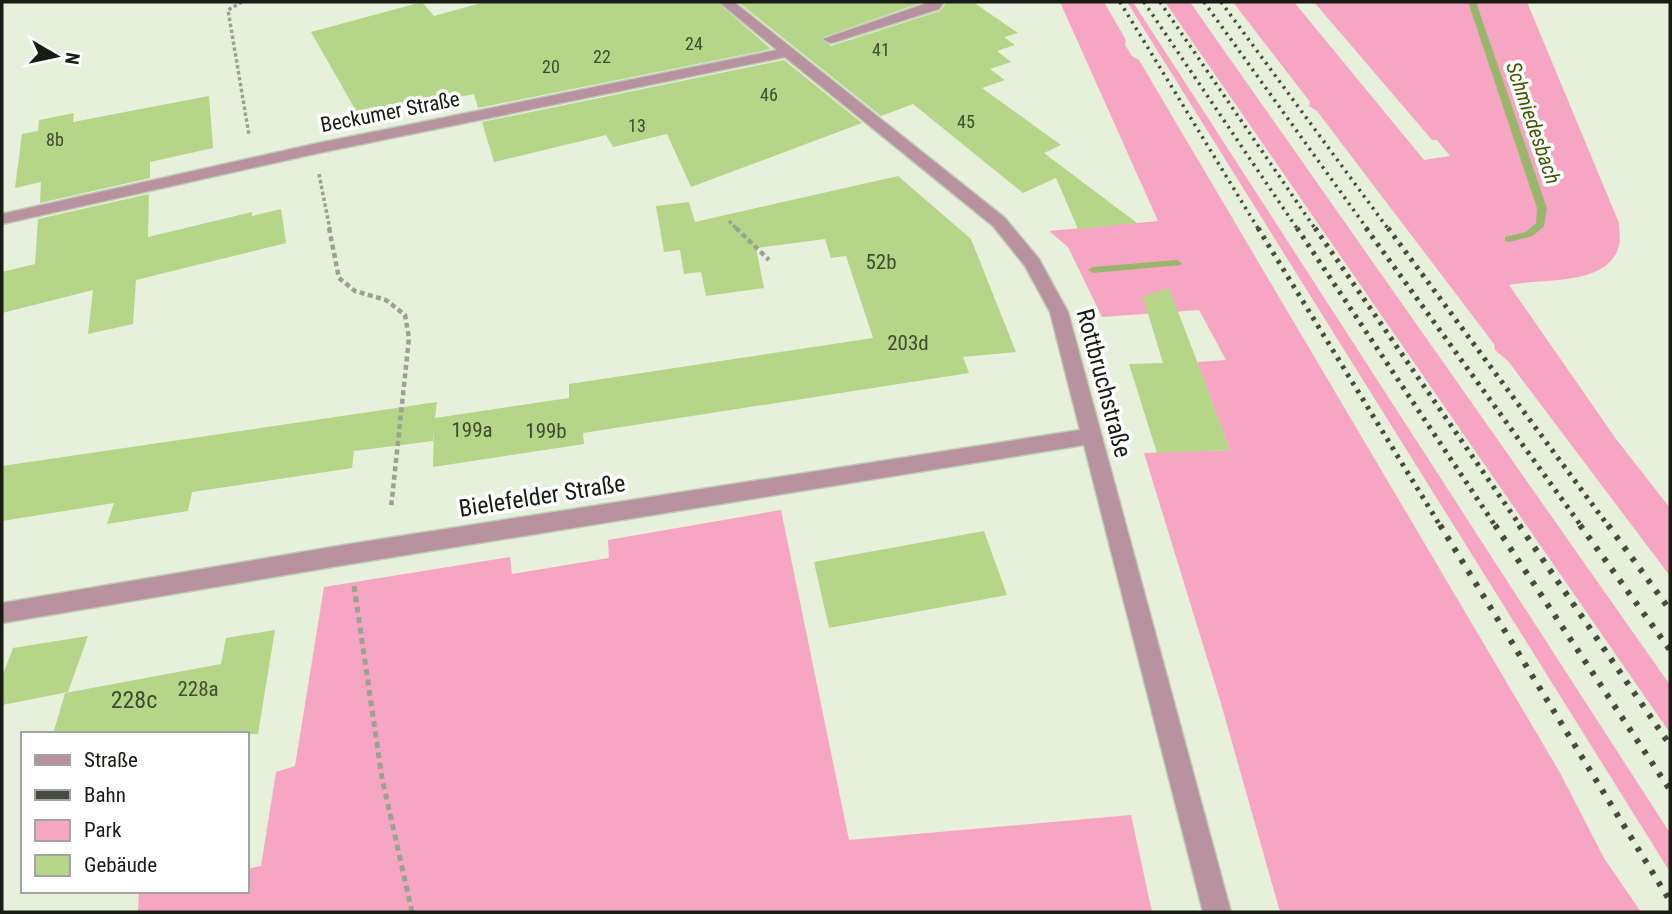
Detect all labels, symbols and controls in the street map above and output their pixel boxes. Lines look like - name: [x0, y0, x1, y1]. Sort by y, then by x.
- north arrow: [21, 21, 91, 91]
- house number: 24: [685, 33, 703, 54]
- house number: 41: [872, 39, 890, 60]
- house number: 22: [593, 46, 611, 67]
- text: N: [60, 51, 85, 66]
- house number: 20: [542, 56, 560, 77]
- water label: Schmiedesbach: [1501, 59, 1565, 187]
- house number: 46: [760, 84, 778, 105]
- street label: Beckumer Straße: [318, 87, 462, 137]
- house number: 45: [957, 111, 975, 132]
- house number: 13: [628, 115, 646, 136]
- house number: 8b: [46, 129, 64, 150]
- house number: 52b: [865, 250, 897, 274]
- street label: Rottbruchstraße: [1071, 306, 1137, 460]
- house number: 203d: [887, 331, 929, 355]
- house number: 199a: [451, 418, 493, 442]
- house number: 199b: [525, 419, 567, 443]
- street label: Bielefelder Straße: [457, 469, 627, 523]
- house number: 228a: [177, 677, 219, 701]
- house number: 228c: [111, 686, 157, 714]
- legend: [21, 732, 248, 893]
- text: Straße: [84, 748, 138, 772]
- text: Bahn: [84, 783, 126, 807]
- text: Park: [84, 818, 122, 842]
- text: Gebäude: [84, 853, 157, 877]

